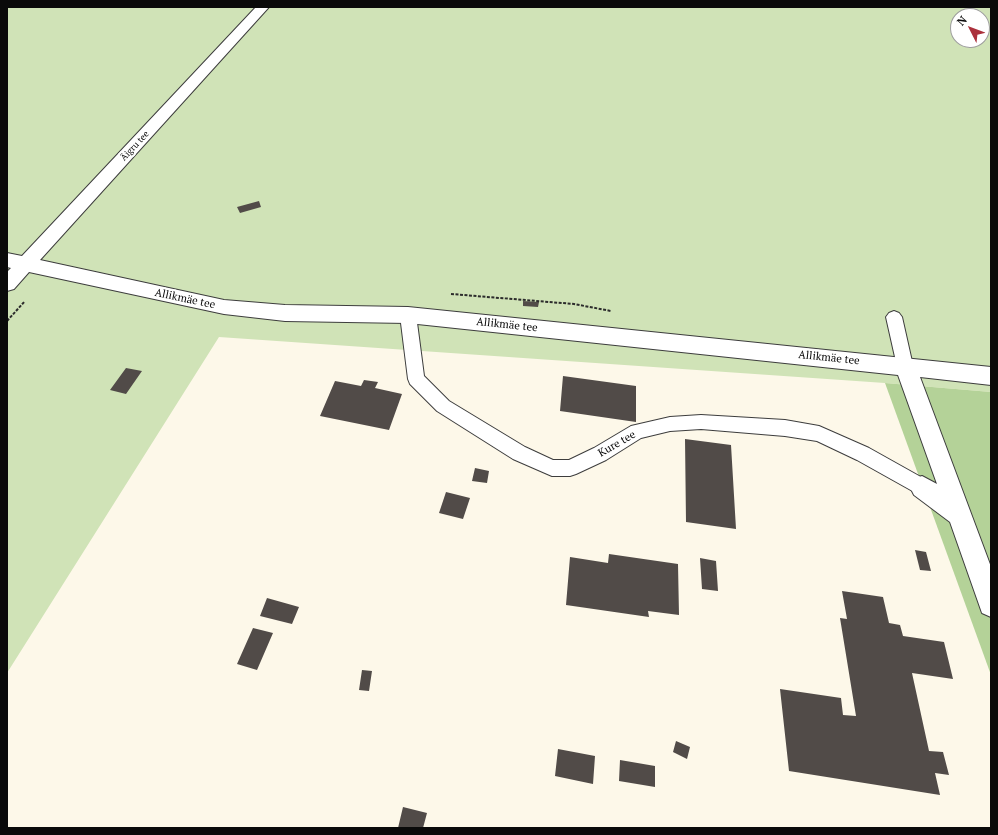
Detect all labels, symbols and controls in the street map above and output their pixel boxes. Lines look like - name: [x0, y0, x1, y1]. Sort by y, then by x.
- north arrow: [950, 8, 990, 48]
- text: N: [954, 13, 970, 28]
- street label: Äigru tee: [119, 129, 151, 163]
- street label: Allikmäe tee: [154, 286, 216, 312]
- street label: Allikmäe tee: [476, 315, 538, 335]
- street label: Allikmäe tee: [798, 348, 860, 368]
- street label: Kure tee: [596, 428, 638, 460]

